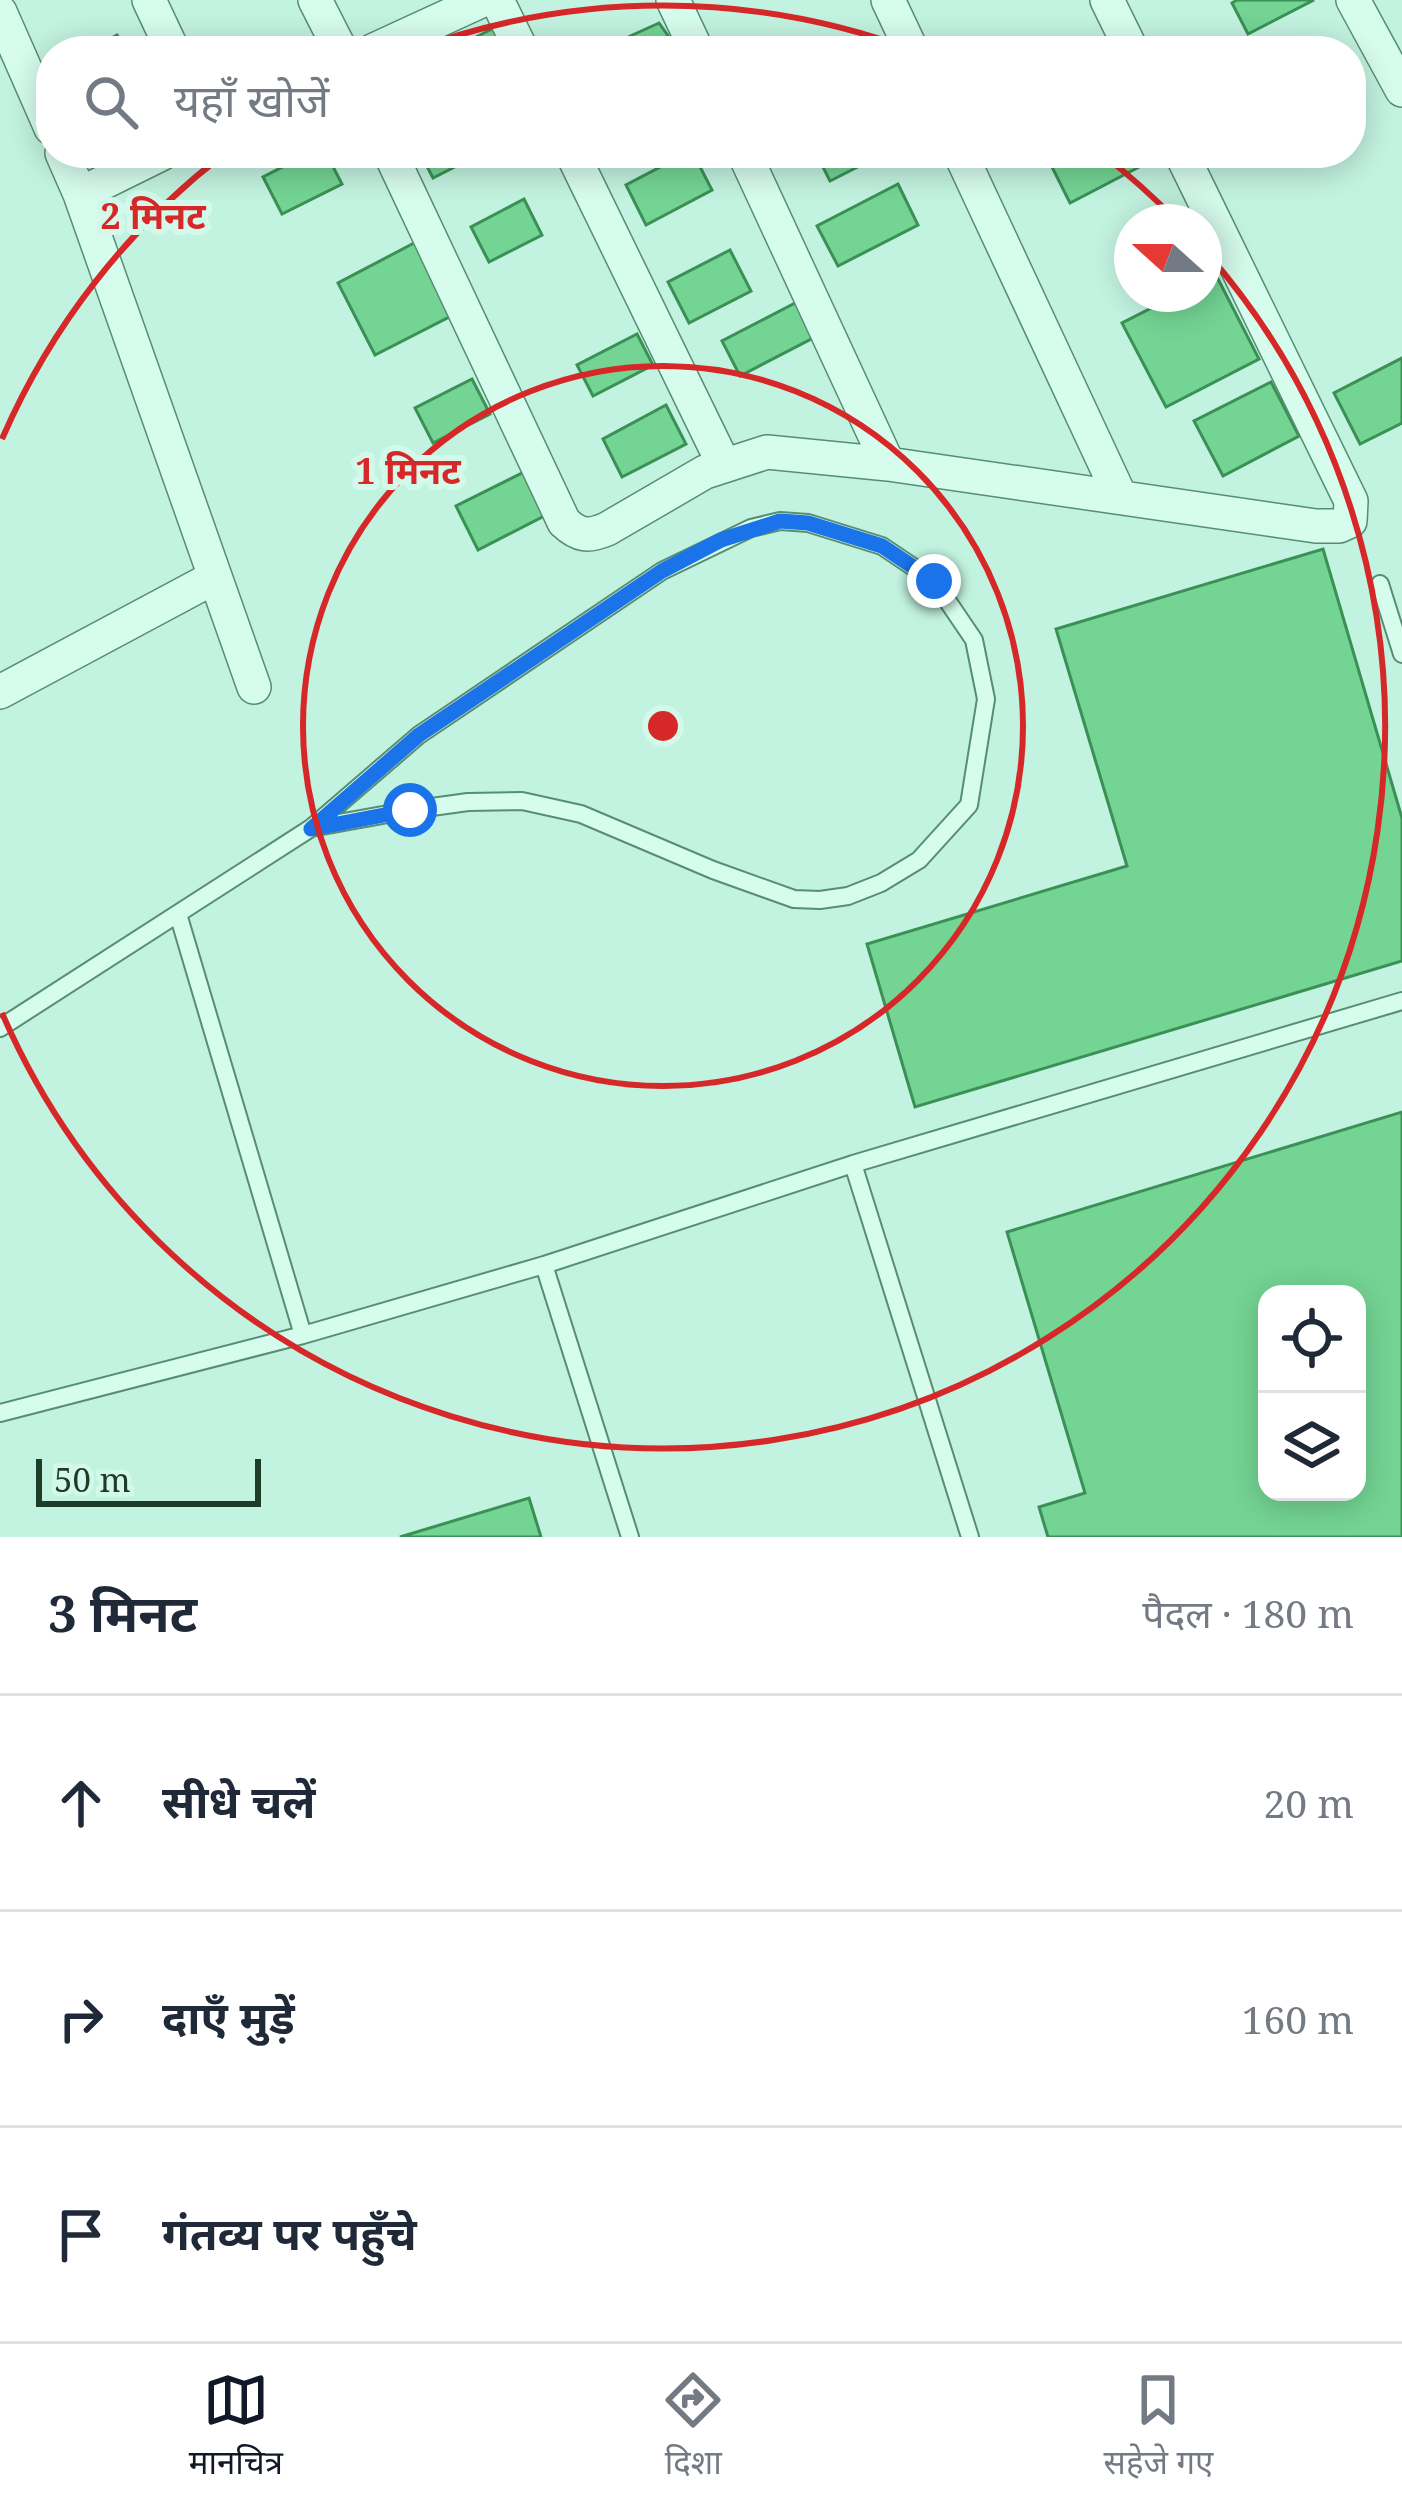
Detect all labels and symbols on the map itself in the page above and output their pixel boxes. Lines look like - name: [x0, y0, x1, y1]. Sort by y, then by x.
- text: 2 मिनट: [100, 191, 206, 240]
- north arrow: [1114, 204, 1222, 312]
- text: 1 मिनट: [355, 446, 461, 495]
- route end: [907, 554, 961, 608]
- centre of rings: [642, 705, 684, 747]
- route start: [383, 783, 437, 837]
- scale bar: [36, 1453, 261, 1506]

